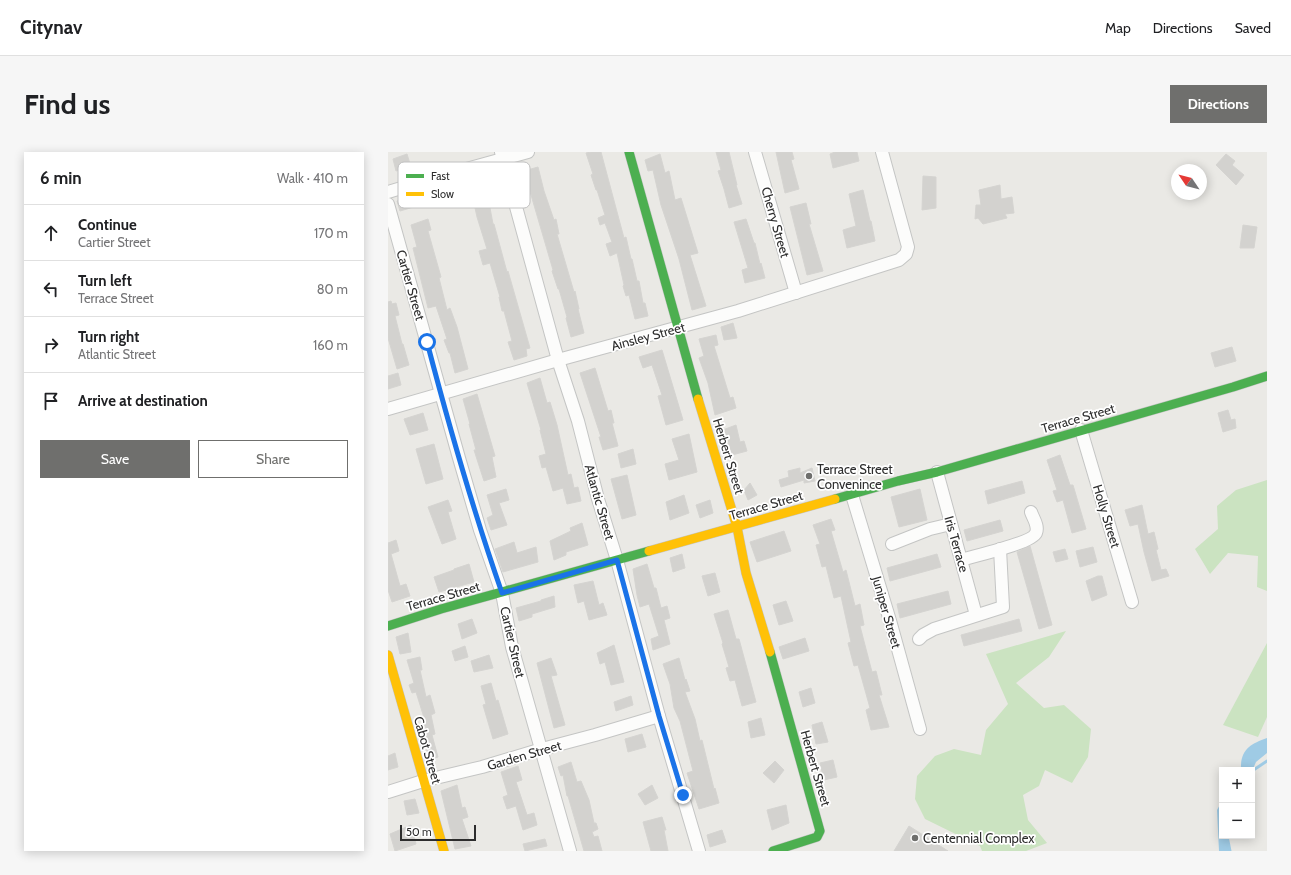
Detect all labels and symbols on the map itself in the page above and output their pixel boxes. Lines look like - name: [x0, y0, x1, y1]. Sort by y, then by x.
- legend: [398, 162, 530, 208]
- north arrow: [1171, 164, 1207, 200]
- text: Fast: [431, 169, 450, 183]
- street label: Cherry Street: [758, 185, 794, 260]
- text: Slow: [431, 187, 454, 201]
- street label: Cartier Street: [393, 248, 429, 323]
- street label: Ainsley Street: [609, 318, 687, 354]
- route start: [418, 333, 436, 351]
- street label: Terrace Street: [1039, 400, 1117, 436]
- street label: Herbert Street: [710, 416, 748, 496]
- place label: Terrace Street Convenince: [817, 461, 893, 492]
- street label: Atlantic Street: [582, 462, 619, 542]
- marker: Terrace Street Convenince: [804, 471, 814, 481]
- street label: Holly Street: [1090, 483, 1124, 550]
- street label: Terrace Street: [727, 487, 805, 523]
- street label: Iris Terrace: [941, 514, 973, 574]
- street label: Juniper Street: [869, 573, 905, 651]
- street label: Terrace Street: [404, 578, 482, 614]
- street label: Cartier Street: [497, 605, 529, 680]
- street label: Cabot Street: [411, 715, 445, 786]
- street label: Herbert Street: [797, 728, 835, 809]
- street label: Garden Street: [485, 737, 564, 773]
- route end: [674, 786, 692, 804]
- scale bar: [400, 823, 476, 842]
- place label: Centennial Complex: [923, 830, 1035, 846]
- marker: Centennial Complex: [910, 833, 920, 843]

